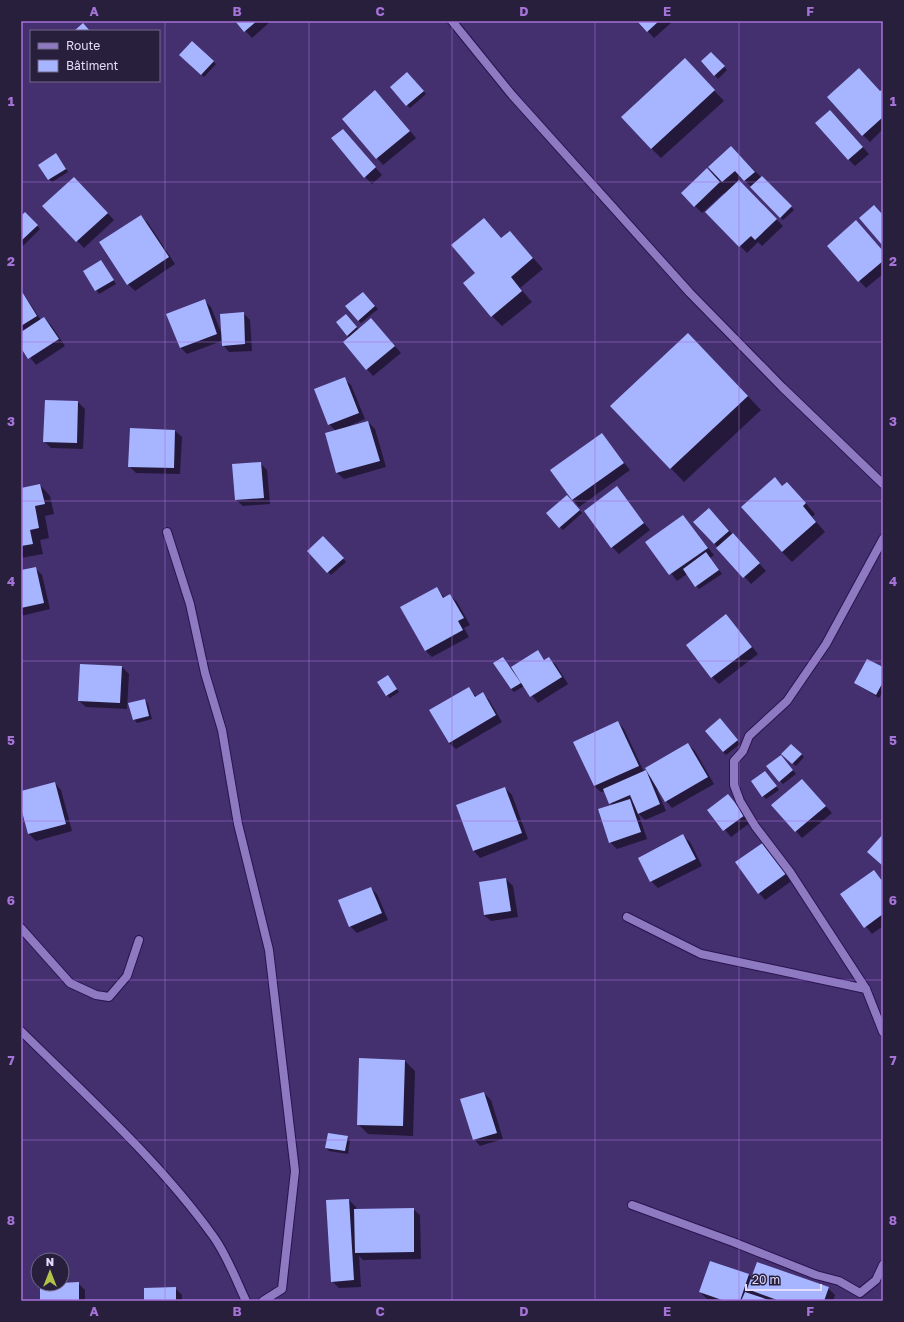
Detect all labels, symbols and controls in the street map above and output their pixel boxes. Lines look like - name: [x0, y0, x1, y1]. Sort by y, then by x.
- text: A: [89, 3, 99, 19]
- text: B: [232, 3, 242, 19]
- text: C: [375, 3, 385, 19]
- text: D: [519, 3, 529, 19]
- text: E: [663, 3, 671, 19]
- text: F: [806, 3, 814, 19]
- legend: [30, 30, 160, 82]
- text: Route: [66, 38, 100, 53]
- text: Bâtiment: [66, 58, 119, 73]
- text: 1: [8, 93, 15, 109]
- text: 1: [890, 93, 897, 109]
- text: 2: [7, 253, 15, 269]
- text: 2: [889, 253, 897, 269]
- text: 3: [7, 413, 15, 429]
- text: 3: [889, 413, 897, 429]
- text: 4: [7, 573, 15, 589]
- text: 4: [889, 573, 897, 589]
- text: 5: [7, 732, 15, 748]
- text: 5: [889, 732, 897, 748]
- text: 6: [7, 892, 15, 908]
- text: 6: [889, 892, 897, 908]
- text: 7: [7, 1052, 15, 1068]
- text: 7: [889, 1052, 897, 1068]
- text: 8: [7, 1212, 15, 1228]
- text: 8: [889, 1212, 897, 1228]
- north arrow: [30, 1252, 70, 1292]
- text: N: [46, 1255, 54, 1268]
- scale bar: [746, 1266, 821, 1292]
- text: 20 m: [752, 1272, 780, 1287]
- text: A: [89, 1303, 99, 1319]
- text: B: [232, 1303, 242, 1319]
- text: C: [375, 1303, 385, 1319]
- text: D: [519, 1303, 529, 1319]
- text: E: [663, 1303, 671, 1319]
- text: F: [806, 1303, 814, 1319]

